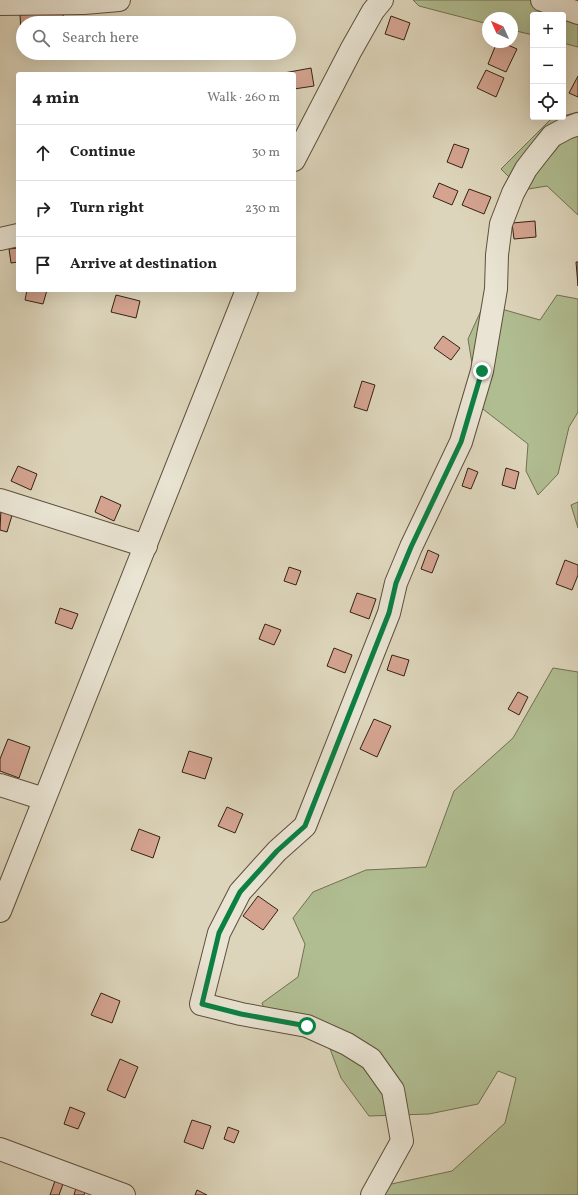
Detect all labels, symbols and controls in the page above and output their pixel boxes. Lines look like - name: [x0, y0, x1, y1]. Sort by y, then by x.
- north arrow: [482, 12, 518, 48]
- map controls: [530, 12, 566, 120]
- button: +: [530, 12, 566, 48]
- search box: [16, 16, 296, 60]
- icon: search: [30, 27, 52, 49]
- text: Search here: [62, 28, 139, 49]
- button: −: [530, 48, 566, 84]
- button: locate: [530, 84, 566, 120]
- text: 4 min: [32, 87, 79, 110]
- text: Walk · 260 m: [207, 89, 280, 107]
- icon: ahead: [32, 142, 54, 164]
- text: Continue: [70, 142, 135, 163]
- text: 30 m: [252, 144, 280, 162]
- icon: right: [32, 198, 54, 220]
- text: Turn right: [70, 198, 144, 219]
- text: 230 m: [245, 200, 280, 218]
- icon: arrive: [32, 254, 54, 276]
- text: Arrive at destination: [70, 254, 217, 275]
- route end: [473, 362, 491, 380]
- route start: [298, 1017, 316, 1035]

